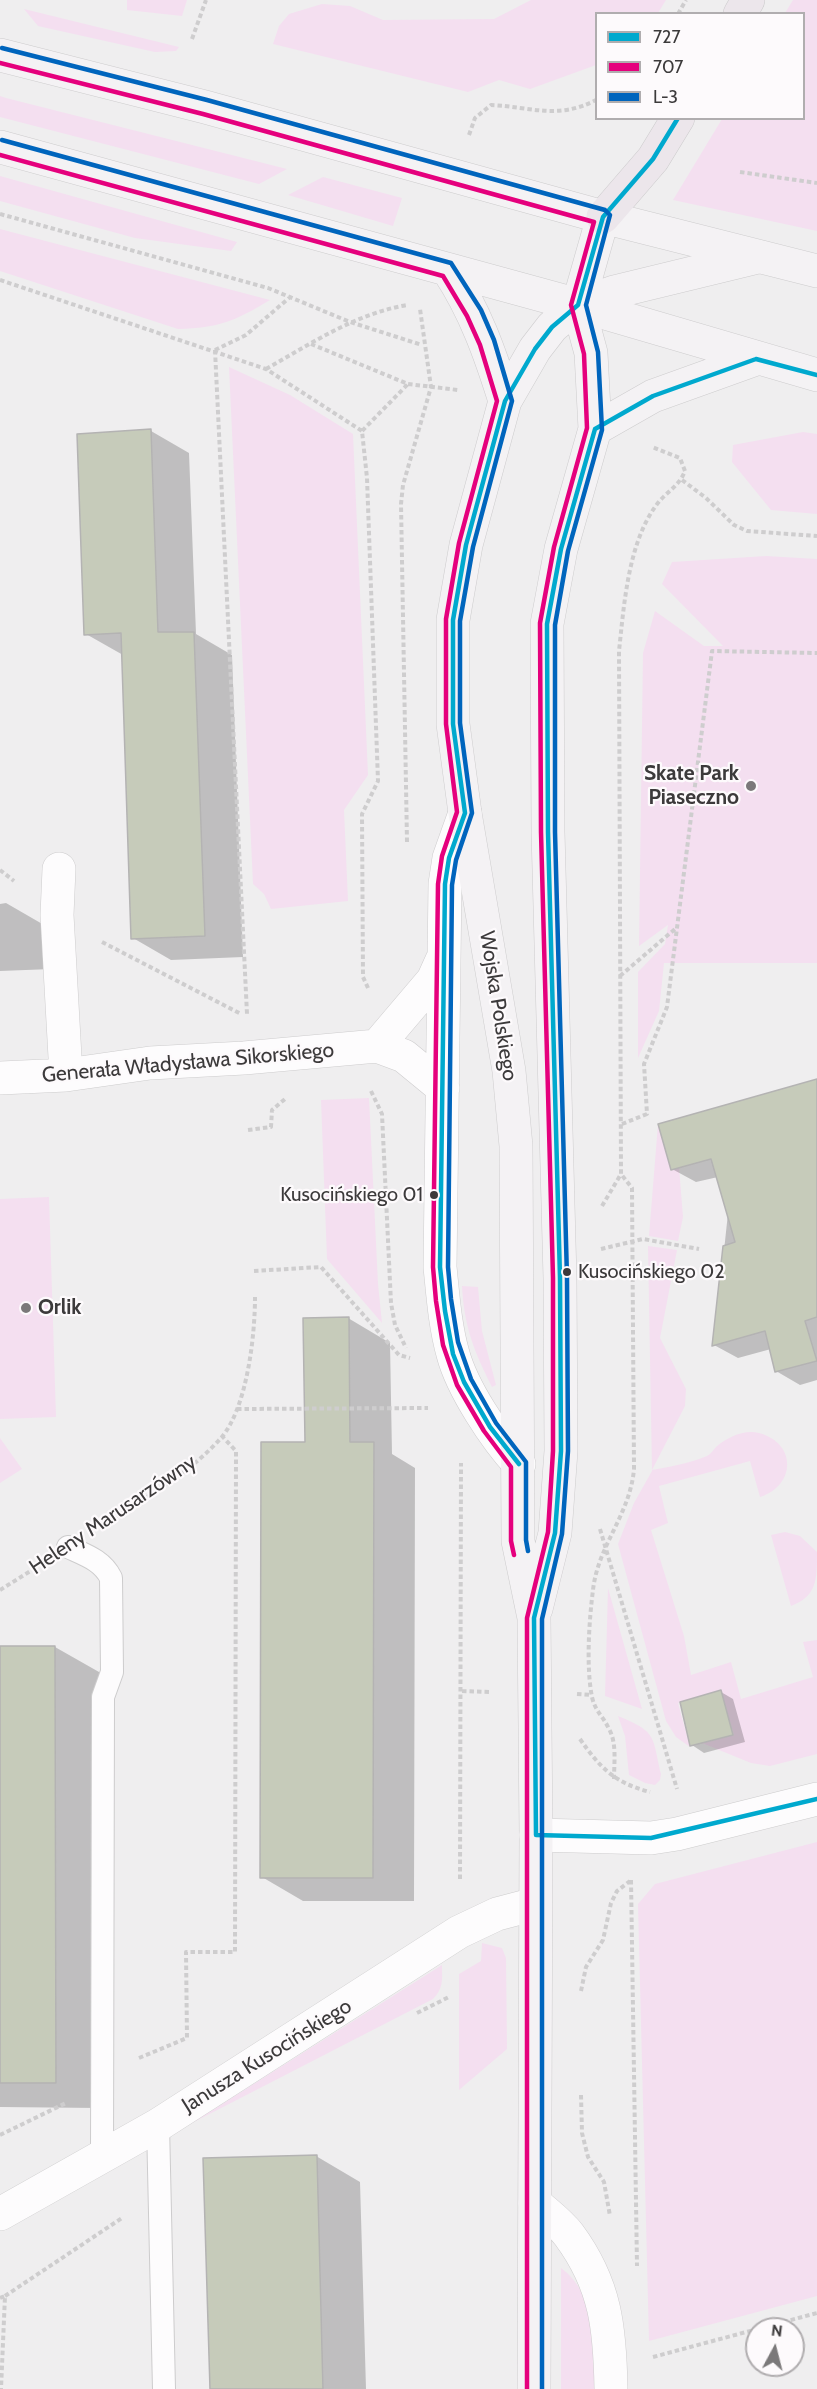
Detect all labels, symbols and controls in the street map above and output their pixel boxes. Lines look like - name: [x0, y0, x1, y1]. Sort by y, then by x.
- legend: [595, 12, 805, 120]
- text: 727: [653, 26, 681, 48]
- text: 707: [653, 56, 683, 78]
- text: L-3: [653, 86, 678, 108]
- place label: Skate Park Piaseczno: [644, 761, 739, 811]
- marker: Skate Park Piaseczno: [744, 779, 758, 793]
- street label: Wojska Polskiego: [474, 929, 522, 1083]
- street label: Generała Władysława Sikorskiego: [41, 1038, 335, 1088]
- place label: Kusocińskiego 01: [280, 1183, 423, 1207]
- marker: Kusocińskiego 01: [428, 1189, 440, 1201]
- place label: Kusocińskiego 02: [578, 1260, 725, 1284]
- marker: Kusocińskiego 02: [561, 1266, 573, 1278]
- place label: Orlik: [38, 1295, 81, 1321]
- marker: Orlik: [19, 1301, 33, 1315]
- street label: Heleny Marusarzówny: [25, 1450, 201, 1580]
- street label: Janusza Kusocińskiego: [178, 1994, 356, 2118]
- north arrow: [745, 2317, 805, 2377]
- text: N: [770, 2321, 784, 2341]

